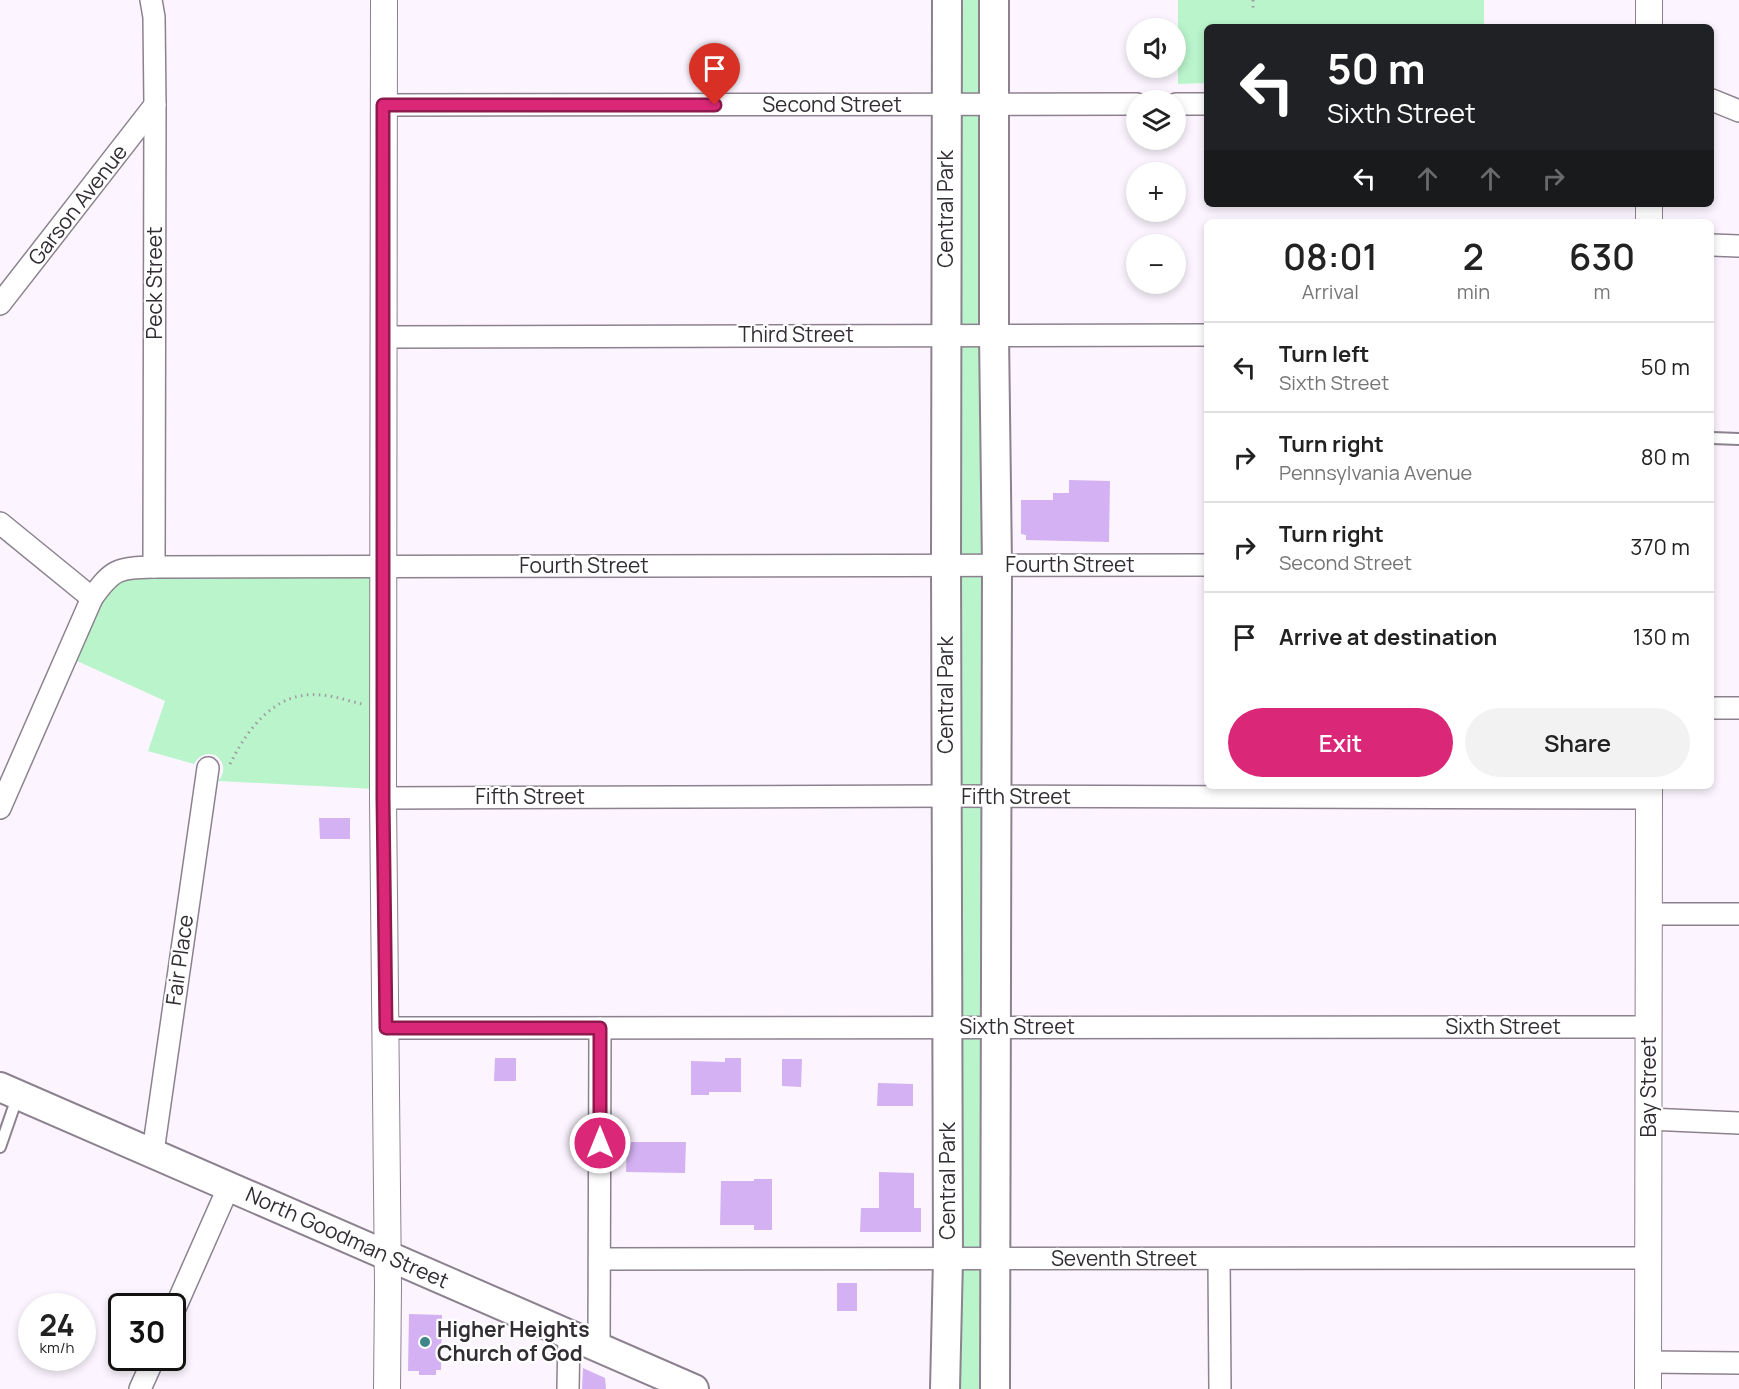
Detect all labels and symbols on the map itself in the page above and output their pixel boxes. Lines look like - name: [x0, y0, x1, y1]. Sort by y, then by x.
- pin: [689, 43, 740, 105]
- street label: Second Street: [762, 90, 902, 118]
- street label: Garson Avenue: [21, 138, 133, 270]
- street label: Central Park: [931, 150, 959, 268]
- street label: Peck Street: [140, 227, 168, 339]
- street label: Third Street: [738, 320, 854, 348]
- street label: Fourth Street: [1005, 550, 1135, 578]
- street label: Fourth Street: [519, 551, 649, 579]
- street label: Central Park: [931, 636, 959, 754]
- street label: Fifth Street: [475, 782, 585, 810]
- street label: Fifth Street: [961, 782, 1071, 810]
- street label: Fair Place: [159, 913, 199, 1007]
- street label: Sixth Street: [959, 1012, 1075, 1040]
- street label: Sixth Street: [1445, 1012, 1561, 1040]
- street label: Bay Street: [1634, 1037, 1662, 1137]
- position arrow: [568, 1111, 632, 1175]
- street label: Central Park: [933, 1122, 961, 1240]
- street label: North Goodman Street: [242, 1180, 453, 1294]
- street label: Seventh Street: [1051, 1244, 1197, 1272]
- speed limit sign: 30: [108, 1293, 186, 1371]
- place label: Higher Heights Church of God: [437, 1315, 590, 1367]
- marker: Higher Heights Church of God: [418, 1335, 432, 1349]

